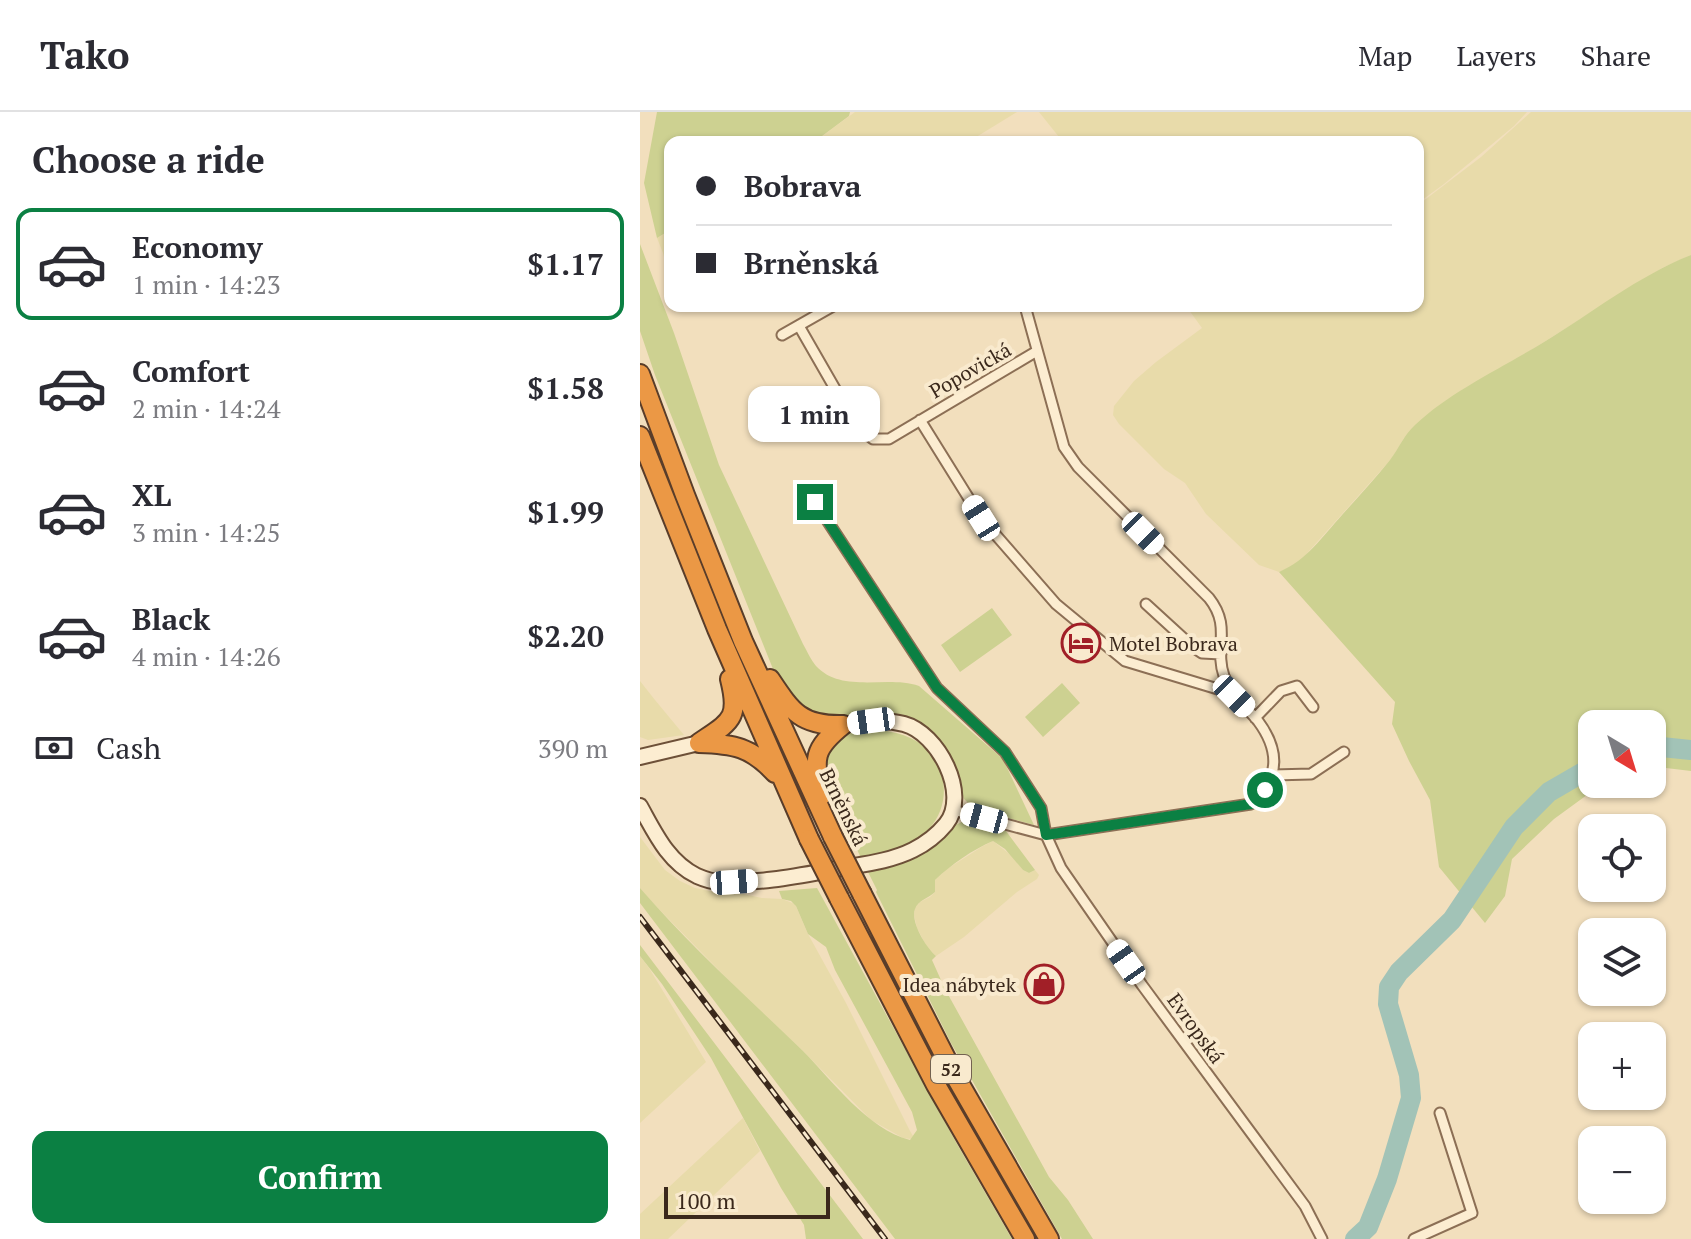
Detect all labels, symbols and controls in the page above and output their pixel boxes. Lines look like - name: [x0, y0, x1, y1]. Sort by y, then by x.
- text: Tako: [40, 30, 130, 80]
- text: Map: [1358, 37, 1412, 74]
- text: Layers: [1456, 37, 1537, 74]
- text: Share: [1581, 37, 1651, 74]
- text: Choose a ride: [32, 136, 265, 183]
- text: Bobrava: [744, 166, 861, 206]
- text: Economy: [132, 227, 263, 267]
- icon: car: [36, 228, 108, 300]
- text: Brněnská: [744, 243, 879, 283]
- text: $1.17: [527, 244, 604, 284]
- text: 1 min · 14:23: [132, 267, 281, 301]
- street label: Popovická: [924, 336, 1016, 404]
- text: Comfort: [132, 351, 250, 391]
- icon: car: [36, 352, 108, 424]
- text: $1.58: [527, 368, 604, 408]
- callout: 1 min: [749, 386, 881, 442]
- text: 2 min · 14:24: [132, 391, 281, 425]
- text: 1 min: [778, 397, 850, 431]
- text: XL: [132, 475, 171, 515]
- icon: car: [36, 476, 108, 548]
- route end: [797, 484, 833, 520]
- car: [958, 491, 1004, 545]
- text: $1.99: [527, 492, 604, 532]
- car: [1118, 508, 1168, 558]
- text: 3 min · 14:25: [132, 515, 281, 549]
- text: Black: [132, 599, 210, 639]
- icon: car: [36, 600, 108, 672]
- text: $2.20: [527, 616, 604, 656]
- hotel icon: Motel Bobrava: [1060, 622, 1102, 664]
- place label: Motel Bobrava: [1109, 630, 1238, 657]
- text: 4 min · 14:26: [132, 639, 281, 673]
- car: [1209, 671, 1259, 721]
- car: [846, 706, 896, 736]
- north arrow: [1578, 710, 1666, 798]
- map controls: [1578, 710, 1666, 1214]
- icon: cash: [32, 726, 76, 770]
- text: Cash: [96, 728, 161, 768]
- text: 390 m: [538, 731, 608, 765]
- street label: Brněnská: [814, 764, 874, 850]
- route start: [1247, 772, 1283, 808]
- car: [958, 800, 1010, 836]
- button: locate: [1578, 814, 1666, 902]
- car: [709, 868, 759, 896]
- button: layers: [1578, 918, 1666, 1006]
- car: [1102, 935, 1150, 989]
- shop icon: Idea nábytek: [1023, 963, 1065, 1005]
- place label: Idea nábytek: [902, 971, 1017, 998]
- street label: Evropská: [1161, 987, 1231, 1069]
- button: +: [1578, 1022, 1666, 1110]
- road number: 52: [931, 1055, 971, 1083]
- button: −: [1578, 1126, 1666, 1214]
- button: Confirm: [32, 1131, 608, 1223]
- scale bar: [664, 1183, 830, 1219]
- text: 100 m: [676, 1186, 736, 1215]

